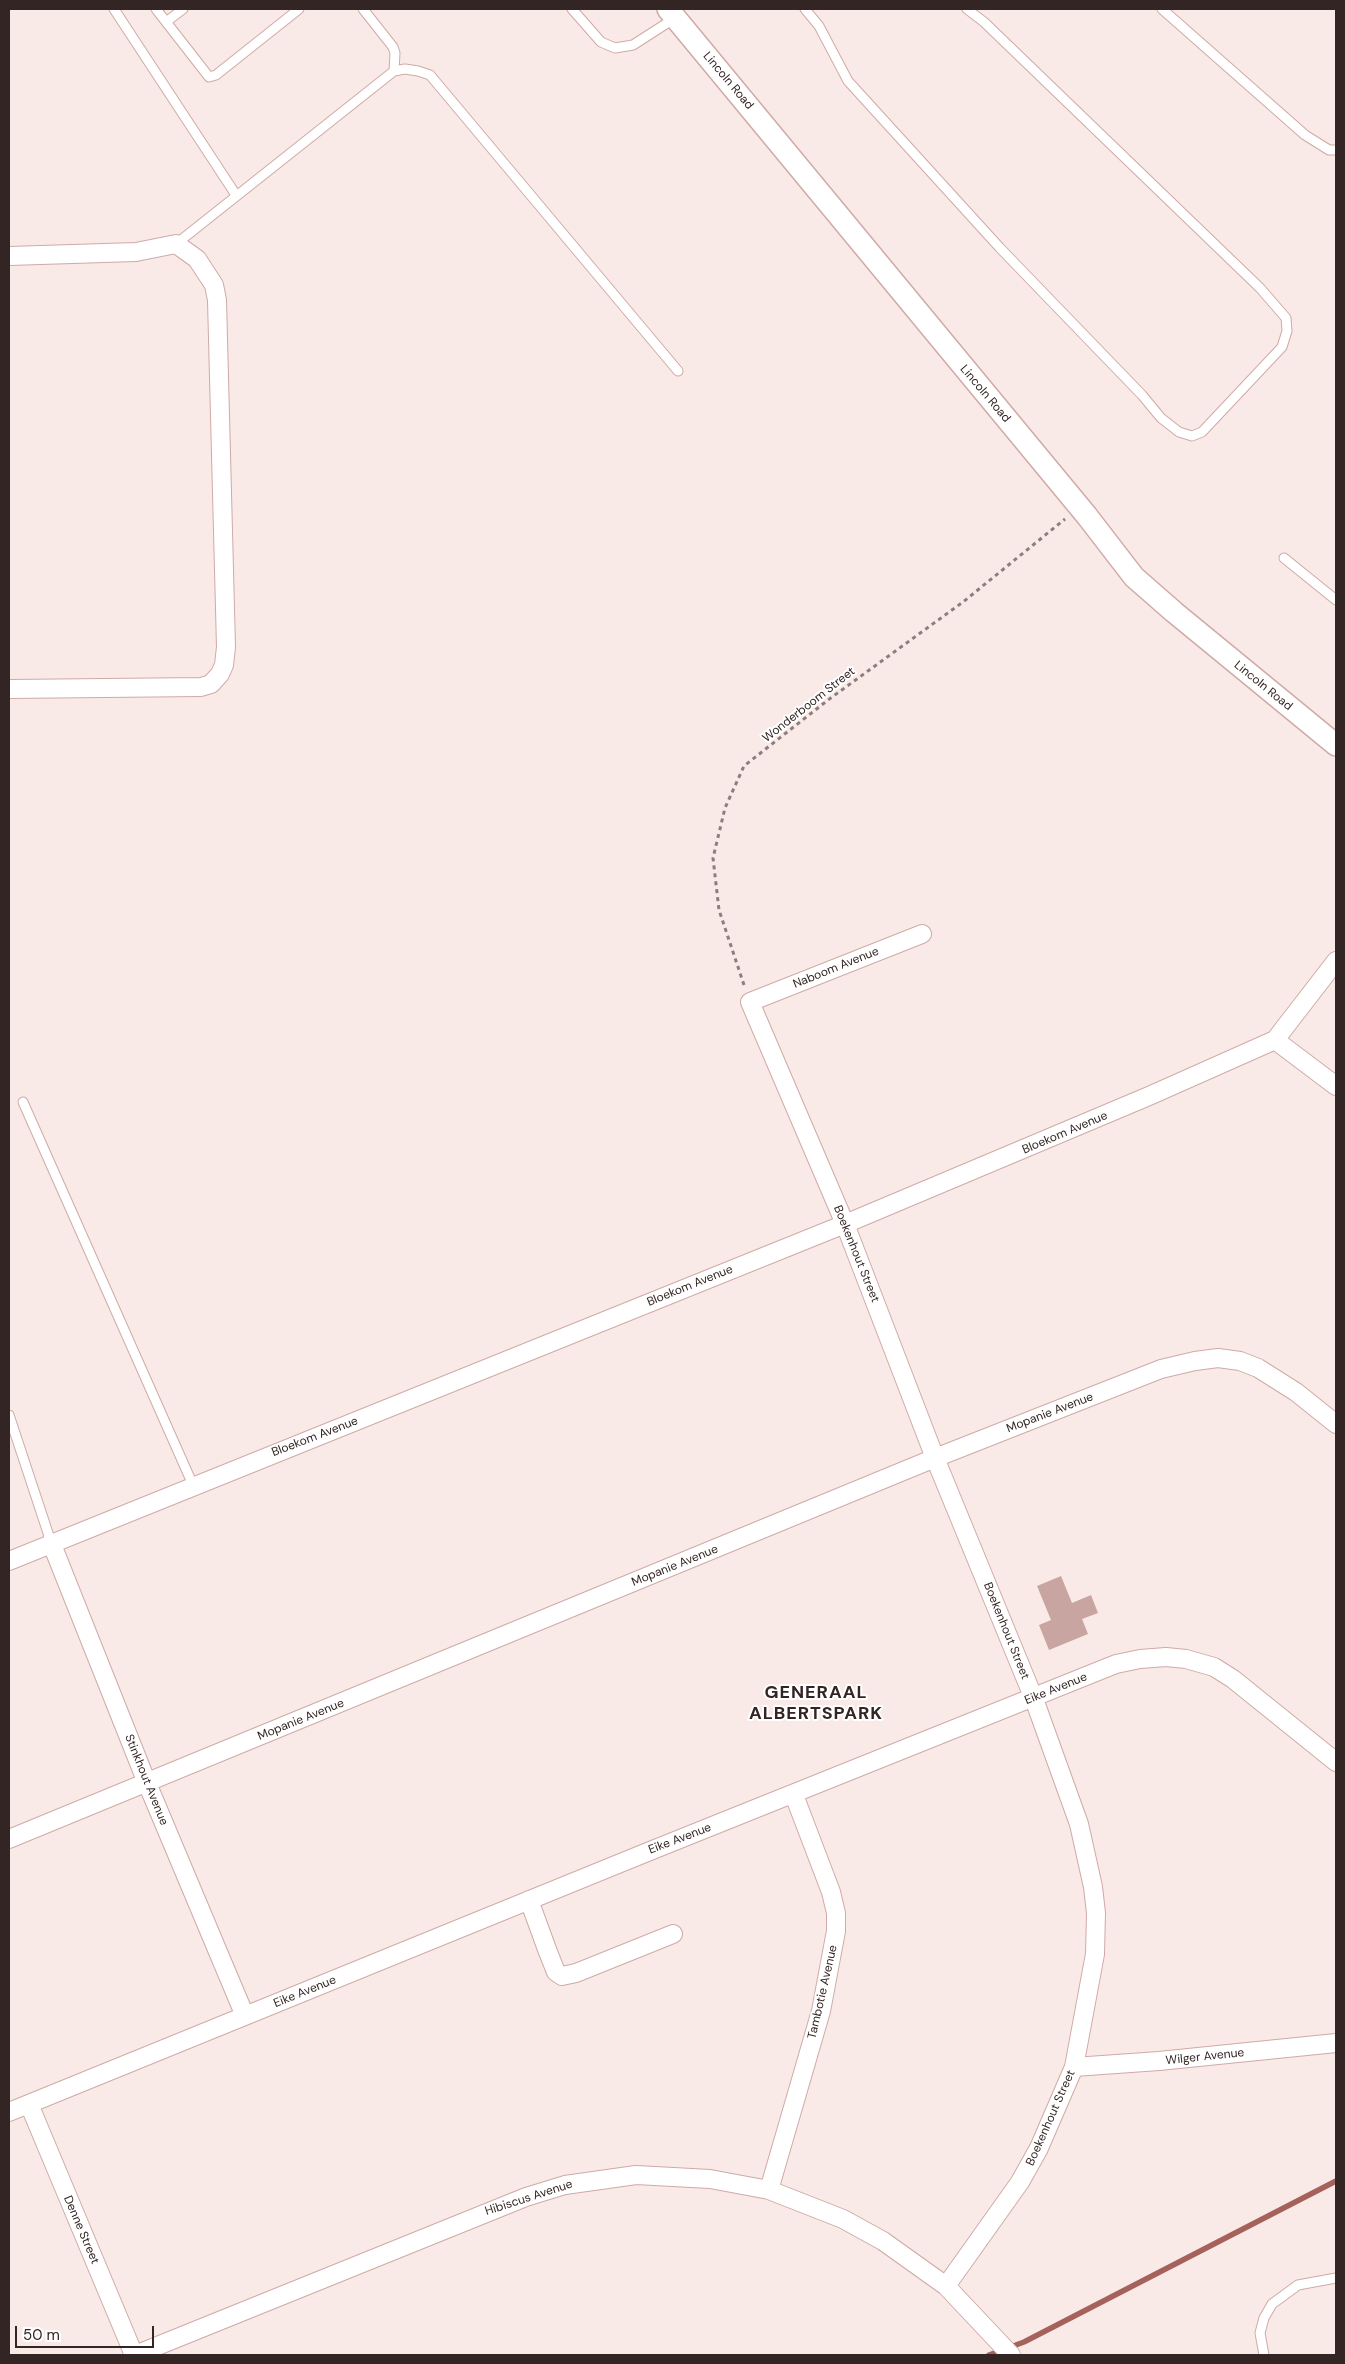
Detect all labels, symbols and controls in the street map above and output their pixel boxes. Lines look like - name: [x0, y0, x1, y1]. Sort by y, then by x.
- street label: Lincoln Road: [700, 49, 756, 113]
- street label: Lincoln Road: [957, 362, 1013, 426]
- street label: Lincoln Road: [1231, 658, 1295, 714]
- street label: Wonderboom Street: [760, 664, 858, 746]
- street label: Naboom Avenue: [791, 944, 881, 992]
- street label: Bloekom Avenue: [1020, 1109, 1110, 1157]
- street label: Boekenhout Street: [830, 1203, 882, 1305]
- street label: Bloekom Avenue: [645, 1262, 735, 1310]
- street label: Mopanie Avenue: [1005, 1390, 1095, 1436]
- street label: Bloekom Avenue: [270, 1414, 360, 1460]
- street label: Mopanie Avenue: [630, 1542, 720, 1590]
- street label: Boekenhout Street: [980, 1580, 1032, 1682]
- street label: Eike Avenue: [1023, 1670, 1089, 1708]
- district label: GENERAAL ALBERTSPARK: [748, 1682, 884, 1725]
- street label: Mopanie Avenue: [256, 1696, 346, 1744]
- street label: Stinkhout Avenue: [121, 1732, 171, 1828]
- street label: Eike Avenue: [647, 1820, 713, 1858]
- street label: Tambotie Avenue: [805, 1944, 841, 2040]
- street label: Eike Avenue: [272, 1973, 338, 2011]
- street label: Wilger Avenue: [1165, 2046, 1245, 2068]
- street label: Boekenhout Street: [1023, 2068, 1079, 2168]
- street label: Hibiscus Avenue: [483, 2177, 575, 2219]
- street label: Denne Street: [60, 2194, 102, 2266]
- scale bar: [18, 2316, 156, 2348]
- text: 50 m: [23, 2325, 60, 2345]

